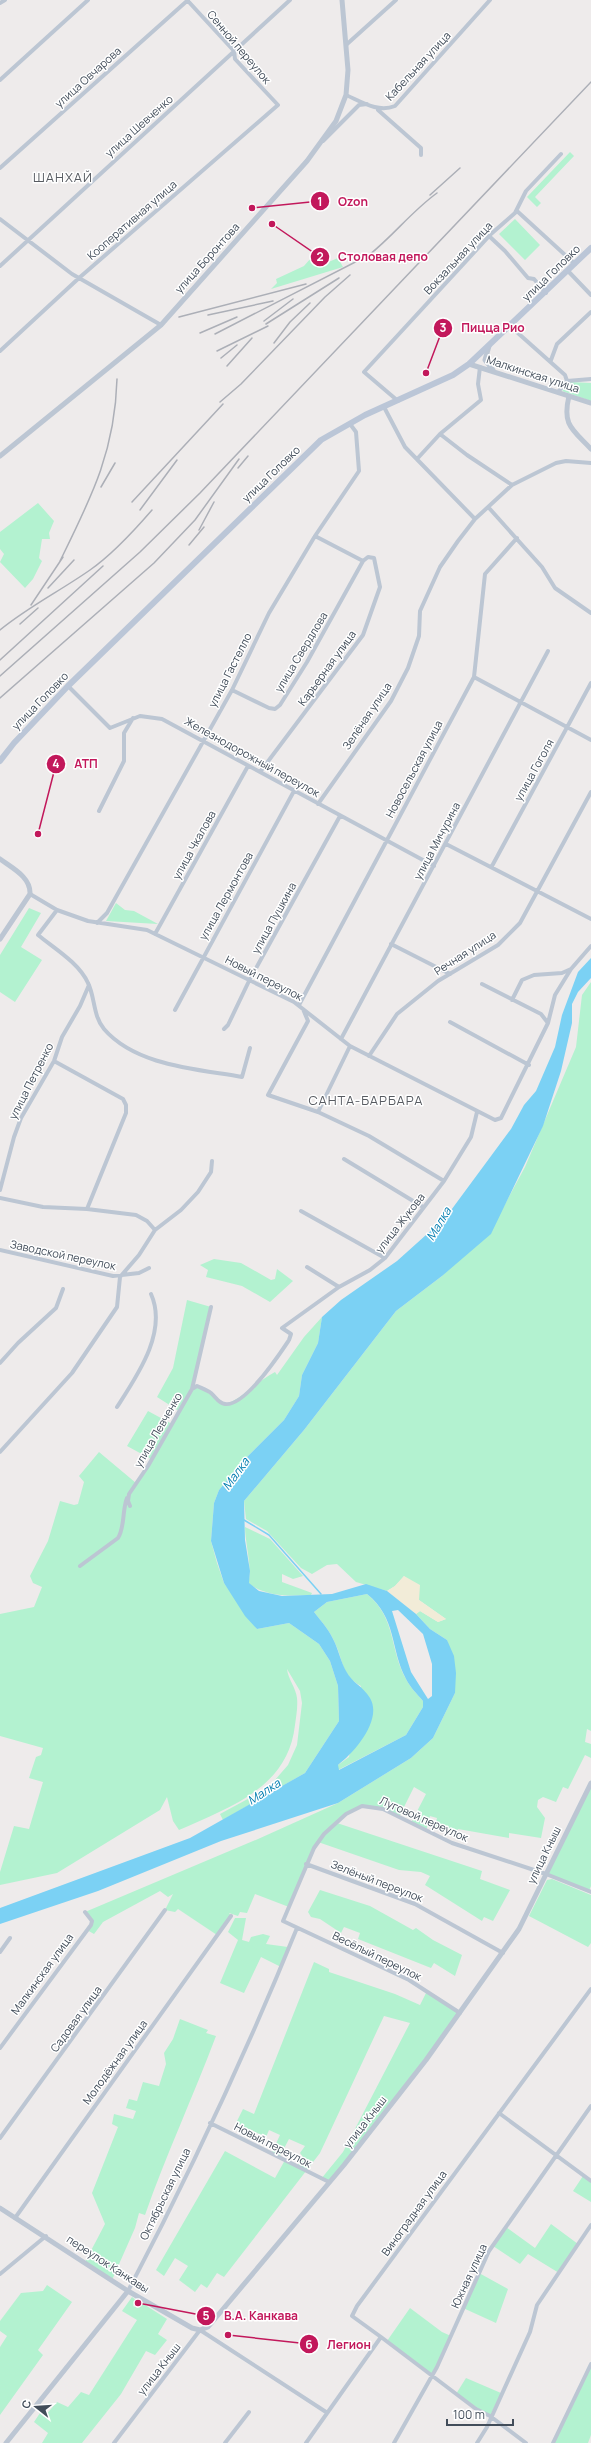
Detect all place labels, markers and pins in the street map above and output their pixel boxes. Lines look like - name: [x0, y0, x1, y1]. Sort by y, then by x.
- callout: Ozon: [310, 189, 376, 213]
- callout: Столовая депо: [310, 245, 436, 269]
- callout: Пицца Рио: [433, 316, 532, 340]
- callout: АТП: [46, 752, 105, 776]
- callout: В.А. Канкава: [196, 2304, 306, 2328]
- callout: Легион: [299, 2332, 379, 2356]

